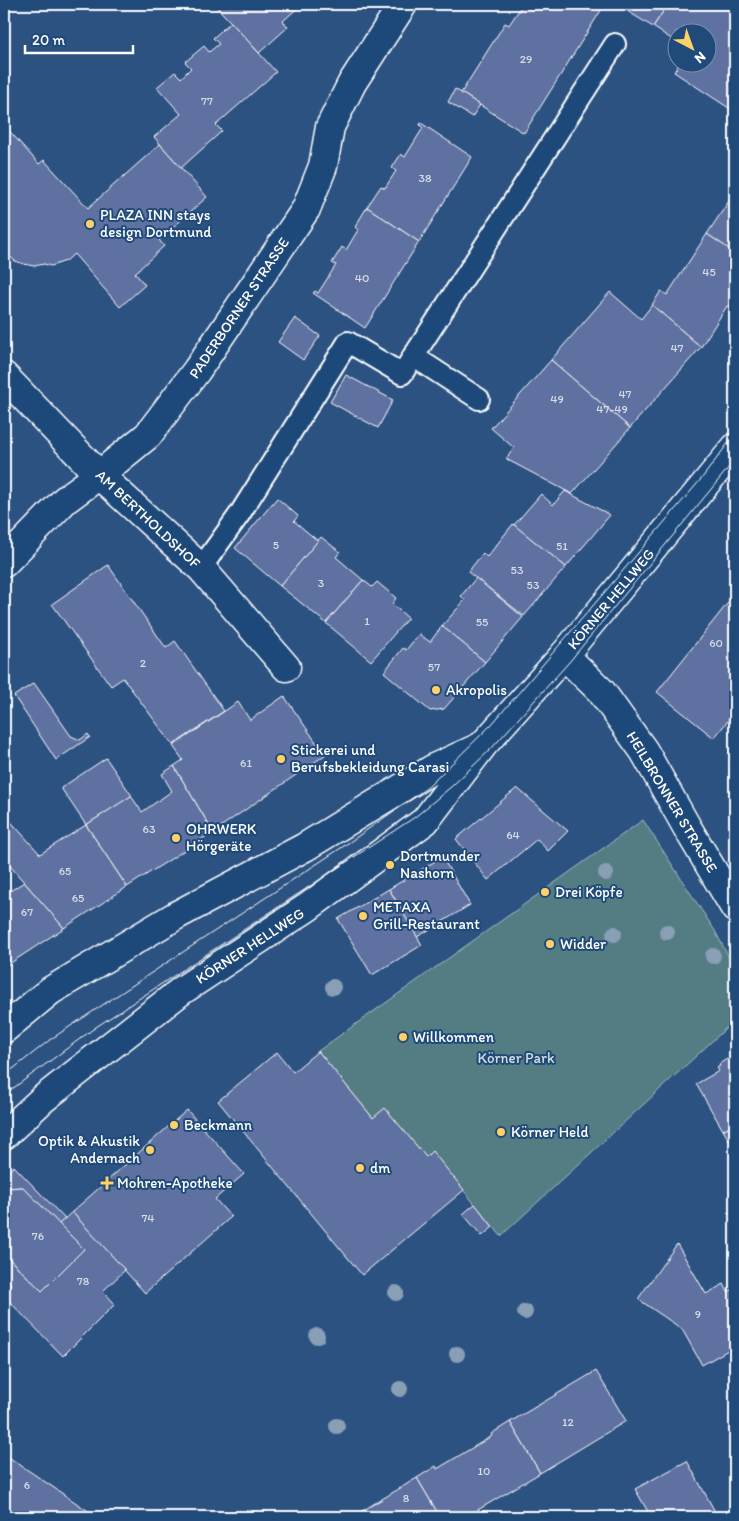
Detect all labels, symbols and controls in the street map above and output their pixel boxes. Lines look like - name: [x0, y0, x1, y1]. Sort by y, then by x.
- scale bar: [25, 22, 132, 54]
- north arrow: [666, 22, 716, 72]
- text: 20 m: [32, 31, 66, 49]
- text: N: [691, 48, 709, 67]
- house number: 29: [520, 52, 532, 66]
- house number: 77: [201, 94, 213, 108]
- house number: 38: [418, 171, 432, 185]
- place label: PLAZA INN stays design Dortmund: [100, 206, 211, 241]
- marker: PLAZA INN stays design Dortmund: [84, 218, 96, 230]
- street label: PADERBORNER STRASSE: [185, 234, 293, 382]
- house number: 45: [702, 265, 716, 279]
- house number: 40: [355, 271, 369, 285]
- house number: 47: [670, 341, 684, 355]
- house number: 47: [618, 387, 632, 401]
- house number: 49: [550, 392, 564, 406]
- house number: 47-49: [596, 402, 628, 416]
- street label: AM BERTHOLDSHOF: [92, 466, 204, 572]
- house number: 5: [273, 538, 279, 552]
- house number: 51: [556, 539, 568, 553]
- street label: KÖRNER HELLWEG: [564, 545, 658, 653]
- house number: 53: [511, 563, 524, 577]
- house number: 3: [318, 576, 325, 590]
- house number: 53: [527, 578, 540, 592]
- house number: 1: [364, 614, 370, 628]
- house number: 55: [476, 615, 488, 629]
- house number: 60: [709, 636, 723, 650]
- house number: 2: [140, 656, 147, 670]
- house number: 57: [428, 660, 440, 674]
- place label: Akropolis: [446, 681, 507, 699]
- marker: Akropolis: [430, 684, 442, 696]
- street label: HEILBRONNER STRASSE: [623, 728, 721, 876]
- place label: Stickerei und Berufsbekleidung Carasi: [291, 741, 449, 776]
- marker: Stickerei und Berufsbekleidung Carasi: [275, 753, 287, 765]
- house number: 61: [240, 756, 252, 770]
- place label: OHRWERK Hörgeräte: [186, 820, 257, 855]
- house number: 63: [143, 822, 156, 836]
- house number: 64: [506, 828, 520, 842]
- marker: OHRWERK Hörgeräte: [170, 832, 182, 844]
- place label: Dortmunder Nashorn: [400, 847, 480, 882]
- marker: Dortmunder Nashorn: [384, 859, 396, 871]
- house number: 65: [59, 864, 71, 878]
- place label: Drei Köpfe: [555, 883, 623, 901]
- marker: Drei Köpfe: [539, 886, 551, 898]
- house number: 65: [72, 891, 84, 905]
- place label: METAXA Grill-Restaurant: [373, 898, 480, 933]
- street label: KÖRNER HELLWEG: [192, 904, 308, 988]
- house number: 67: [21, 905, 33, 919]
- marker: METAXA Grill-Restaurant: [357, 910, 369, 922]
- place label: Widder: [560, 935, 606, 953]
- marker: Widder: [544, 938, 556, 950]
- place label: Willkommen: [413, 1028, 494, 1046]
- marker: Willkommen: [397, 1031, 409, 1043]
- park label: Körner Park: [477, 1049, 555, 1067]
- place label: Beckmann: [184, 1116, 252, 1134]
- marker: Beckmann: [168, 1119, 180, 1131]
- place label: Körner Held: [511, 1123, 588, 1141]
- marker: Körner Held: [495, 1126, 507, 1138]
- place label: Optik & Akustik Andernach: [38, 1132, 140, 1167]
- marker: Optik & Akustik Andernach: [144, 1144, 156, 1156]
- place label: dm: [370, 1159, 390, 1177]
- marker: dm: [354, 1162, 366, 1174]
- place label: Mohren-Apotheke: [117, 1174, 233, 1192]
- marker: Mohren-Apotheke: [101, 1177, 113, 1189]
- house number: 74: [141, 1211, 155, 1225]
- house number: 76: [32, 1229, 44, 1243]
- house number: 78: [77, 1274, 90, 1288]
- house number: 9: [695, 1307, 701, 1321]
- house number: 12: [562, 1415, 575, 1429]
- house number: 10: [478, 1464, 490, 1478]
- house number: 6: [24, 1478, 30, 1492]
- house number: 8: [403, 1491, 410, 1505]

